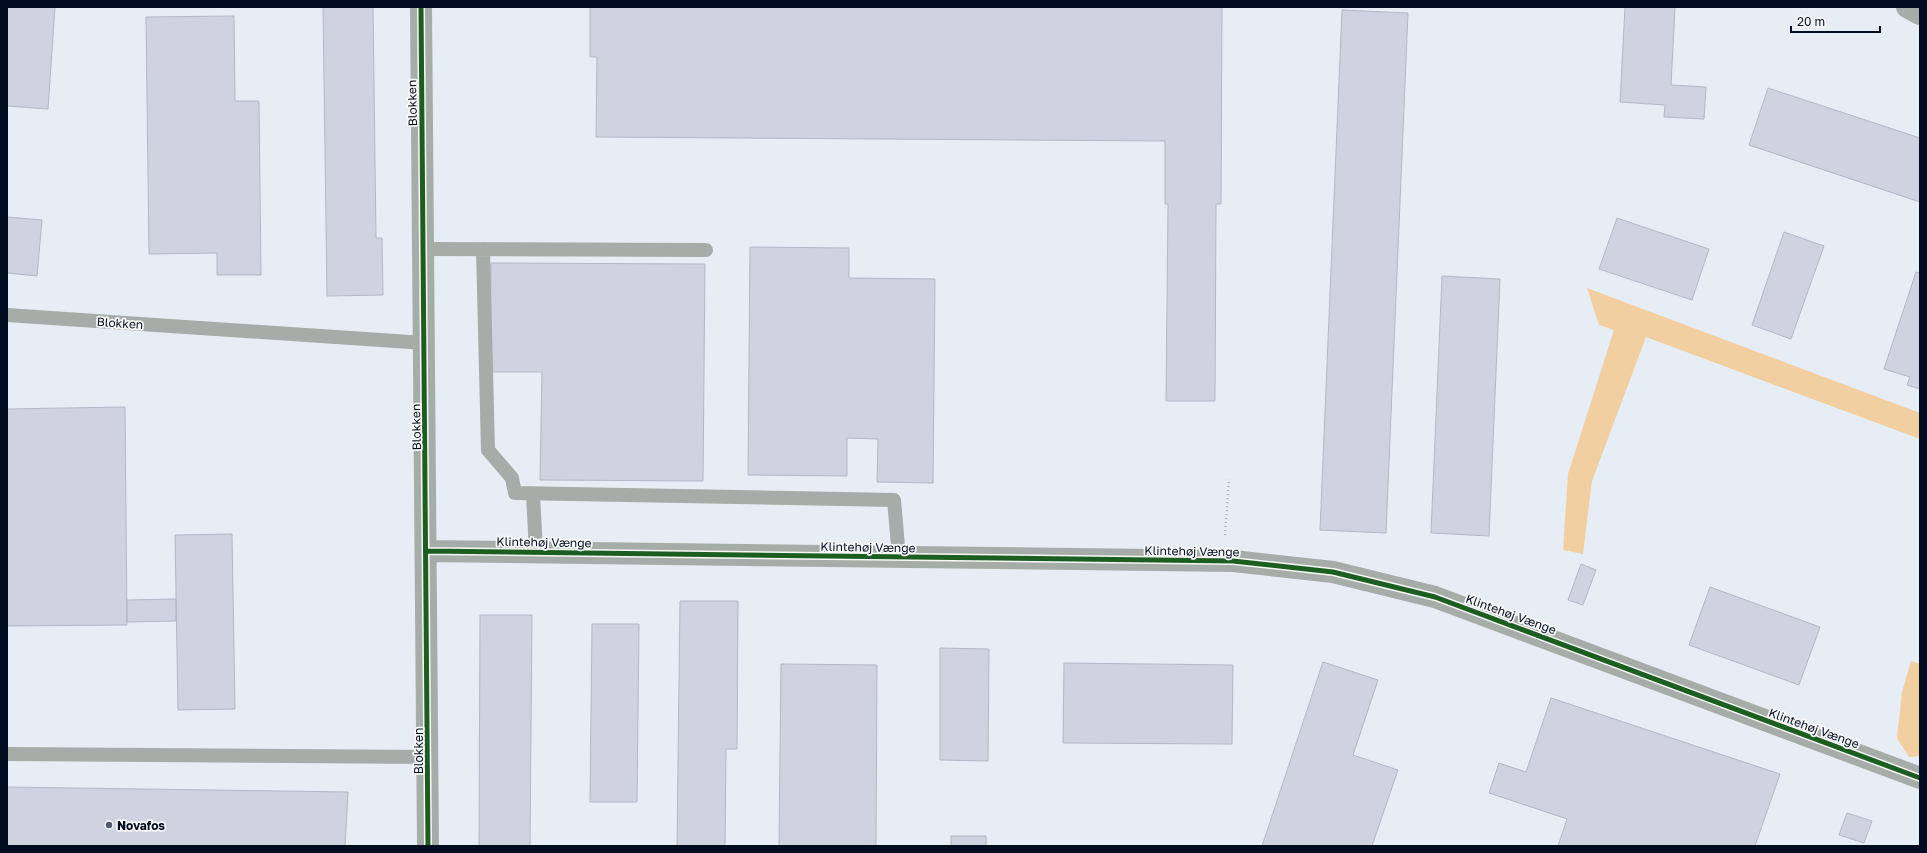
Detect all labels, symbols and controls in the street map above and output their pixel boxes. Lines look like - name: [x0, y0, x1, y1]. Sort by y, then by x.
- scale bar: [1791, 8, 1880, 34]
- text: 20 m: [1797, 14, 1825, 29]
- street label: Blokken: [404, 80, 420, 126]
- street label: Blokken: [96, 314, 144, 332]
- street label: Blokken: [408, 404, 424, 450]
- street label: Klintehøj Vænge: [496, 534, 592, 550]
- street label: Klintehøj Vænge: [820, 539, 916, 555]
- street label: Klintehøj Vænge: [1144, 543, 1240, 559]
- street label: Klintehøj Vænge: [1464, 591, 1558, 637]
- street label: Klintehøj Vænge: [1767, 705, 1861, 751]
- street label: Blokken: [411, 728, 426, 774]
- place label: Novafos: [117, 818, 165, 833]
- marker: Novafos: [104, 820, 114, 830]

